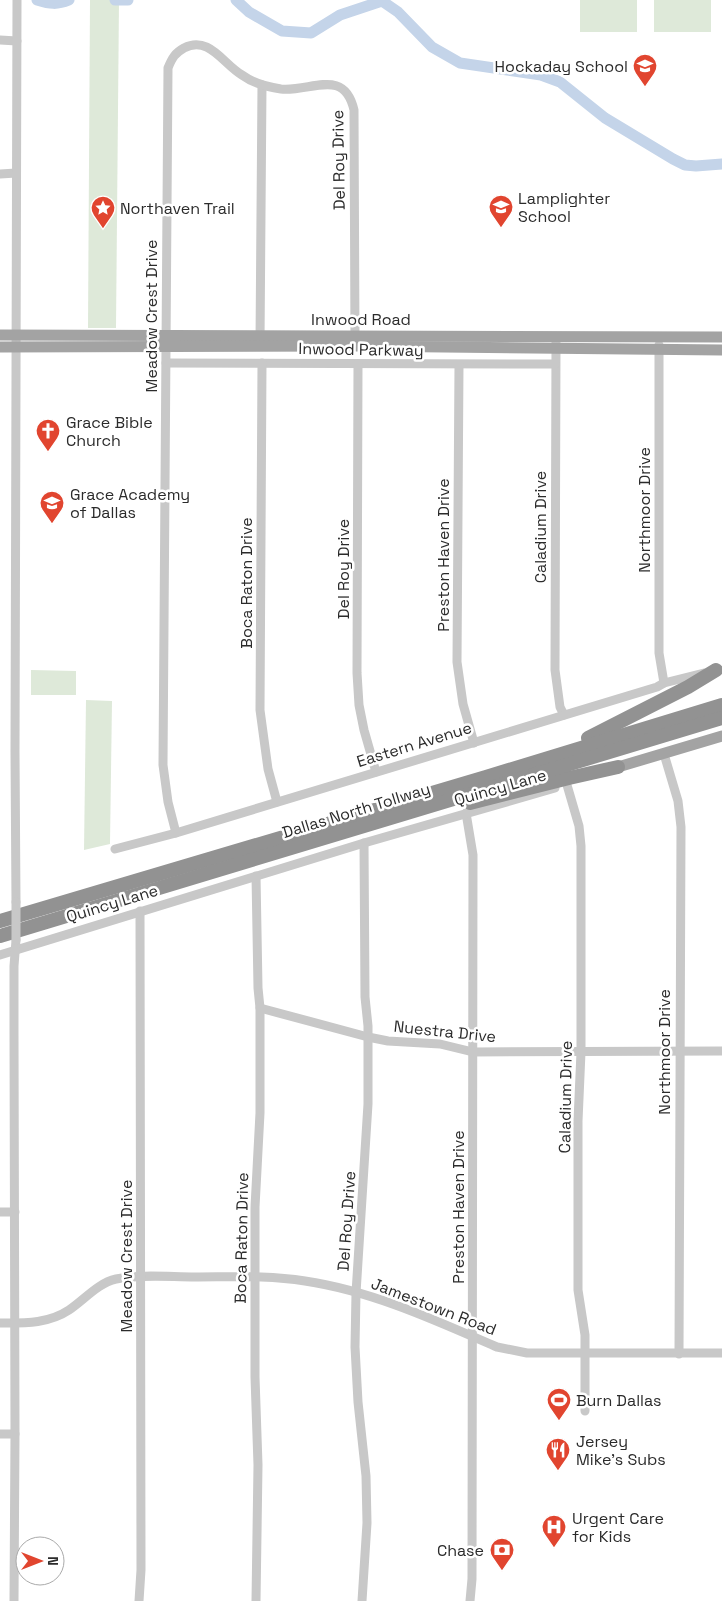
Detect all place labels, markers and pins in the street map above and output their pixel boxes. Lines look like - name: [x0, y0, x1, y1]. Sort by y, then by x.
- school or university icon: Hockaday School: [632, 53, 658, 87]
- place label: Hockaday School: [495, 56, 628, 77]
- place label: Lamplighter School: [518, 188, 610, 227]
- school or university icon: Lamplighter School: [488, 194, 514, 228]
- place icon: Northaven Trail: [90, 195, 116, 229]
- place label: Northaven Trail: [120, 198, 235, 219]
- place label: Grace Bible Church: [66, 412, 153, 451]
- church icon: Grace Bible Church: [35, 418, 61, 452]
- place label: Grace Academy of Dallas: [70, 484, 190, 523]
- school or university icon: Grace Academy of Dallas: [39, 490, 65, 524]
- sports icon: Burn Dallas: [546, 1387, 572, 1421]
- place label: Burn Dallas: [576, 1390, 662, 1411]
- place label: Jersey Mike's Subs: [576, 1431, 666, 1470]
- restaurant icon: Jersey Mike's Subs: [545, 1437, 571, 1471]
- place label: Urgent Care for Kids: [572, 1508, 664, 1547]
- hospital icon: Urgent Care for Kids: [541, 1514, 567, 1548]
- bank icon: Chase: [489, 1537, 515, 1571]
- place label: Chase: [437, 1540, 484, 1561]

